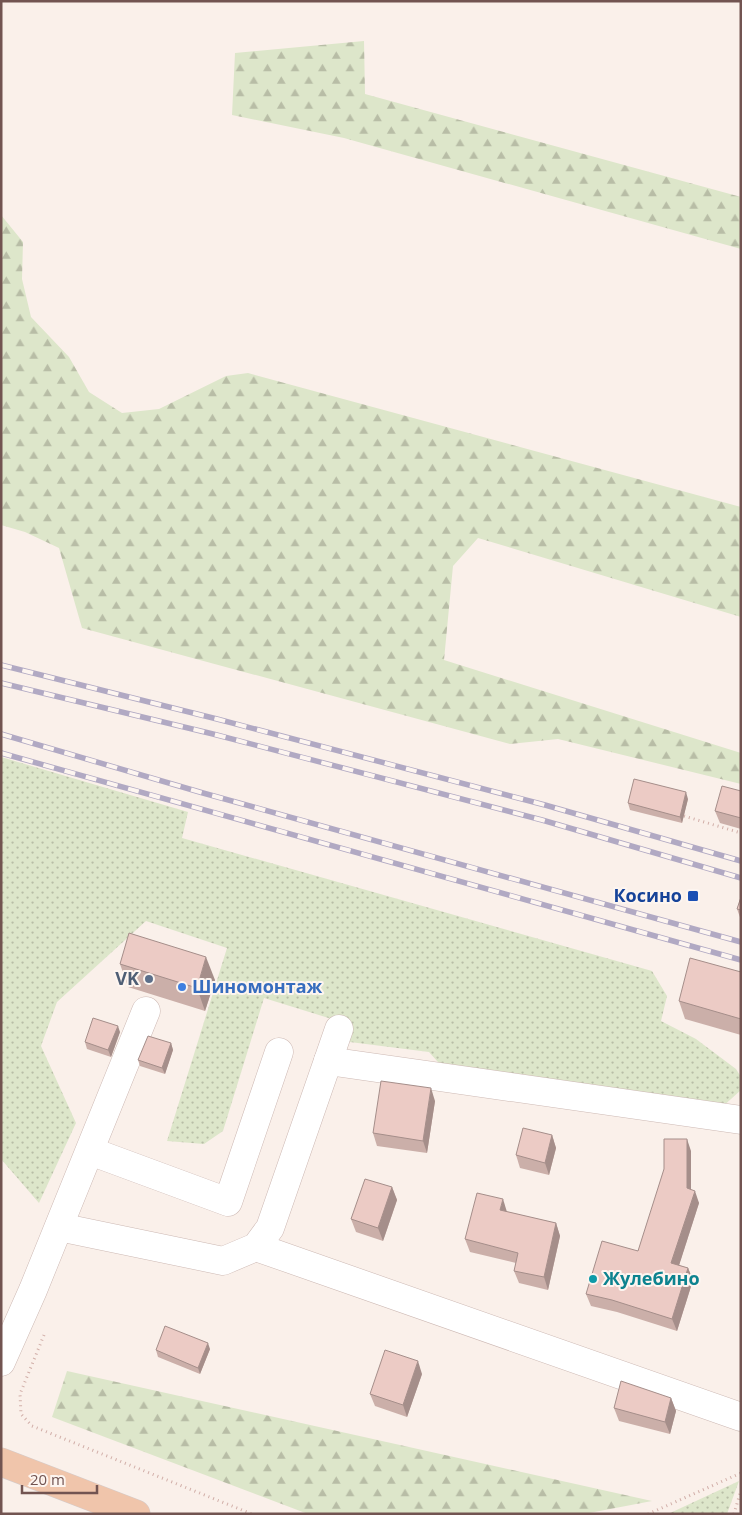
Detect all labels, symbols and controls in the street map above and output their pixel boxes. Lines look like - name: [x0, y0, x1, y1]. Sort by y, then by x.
- place label: Косино: [613, 883, 682, 907]
- marker: Косино: [686, 889, 700, 903]
- place label: VK: [115, 966, 139, 990]
- marker: VK: [143, 973, 155, 985]
- place label: Шиномонтаж: [192, 974, 323, 998]
- marker: Шиномонтаж: [176, 981, 188, 993]
- place label: Жулебино: [603, 1266, 700, 1290]
- marker: Жулебино: [587, 1273, 599, 1285]
- scale bar: [22, 1462, 98, 1494]
- text: 20 m: [30, 1469, 65, 1489]

